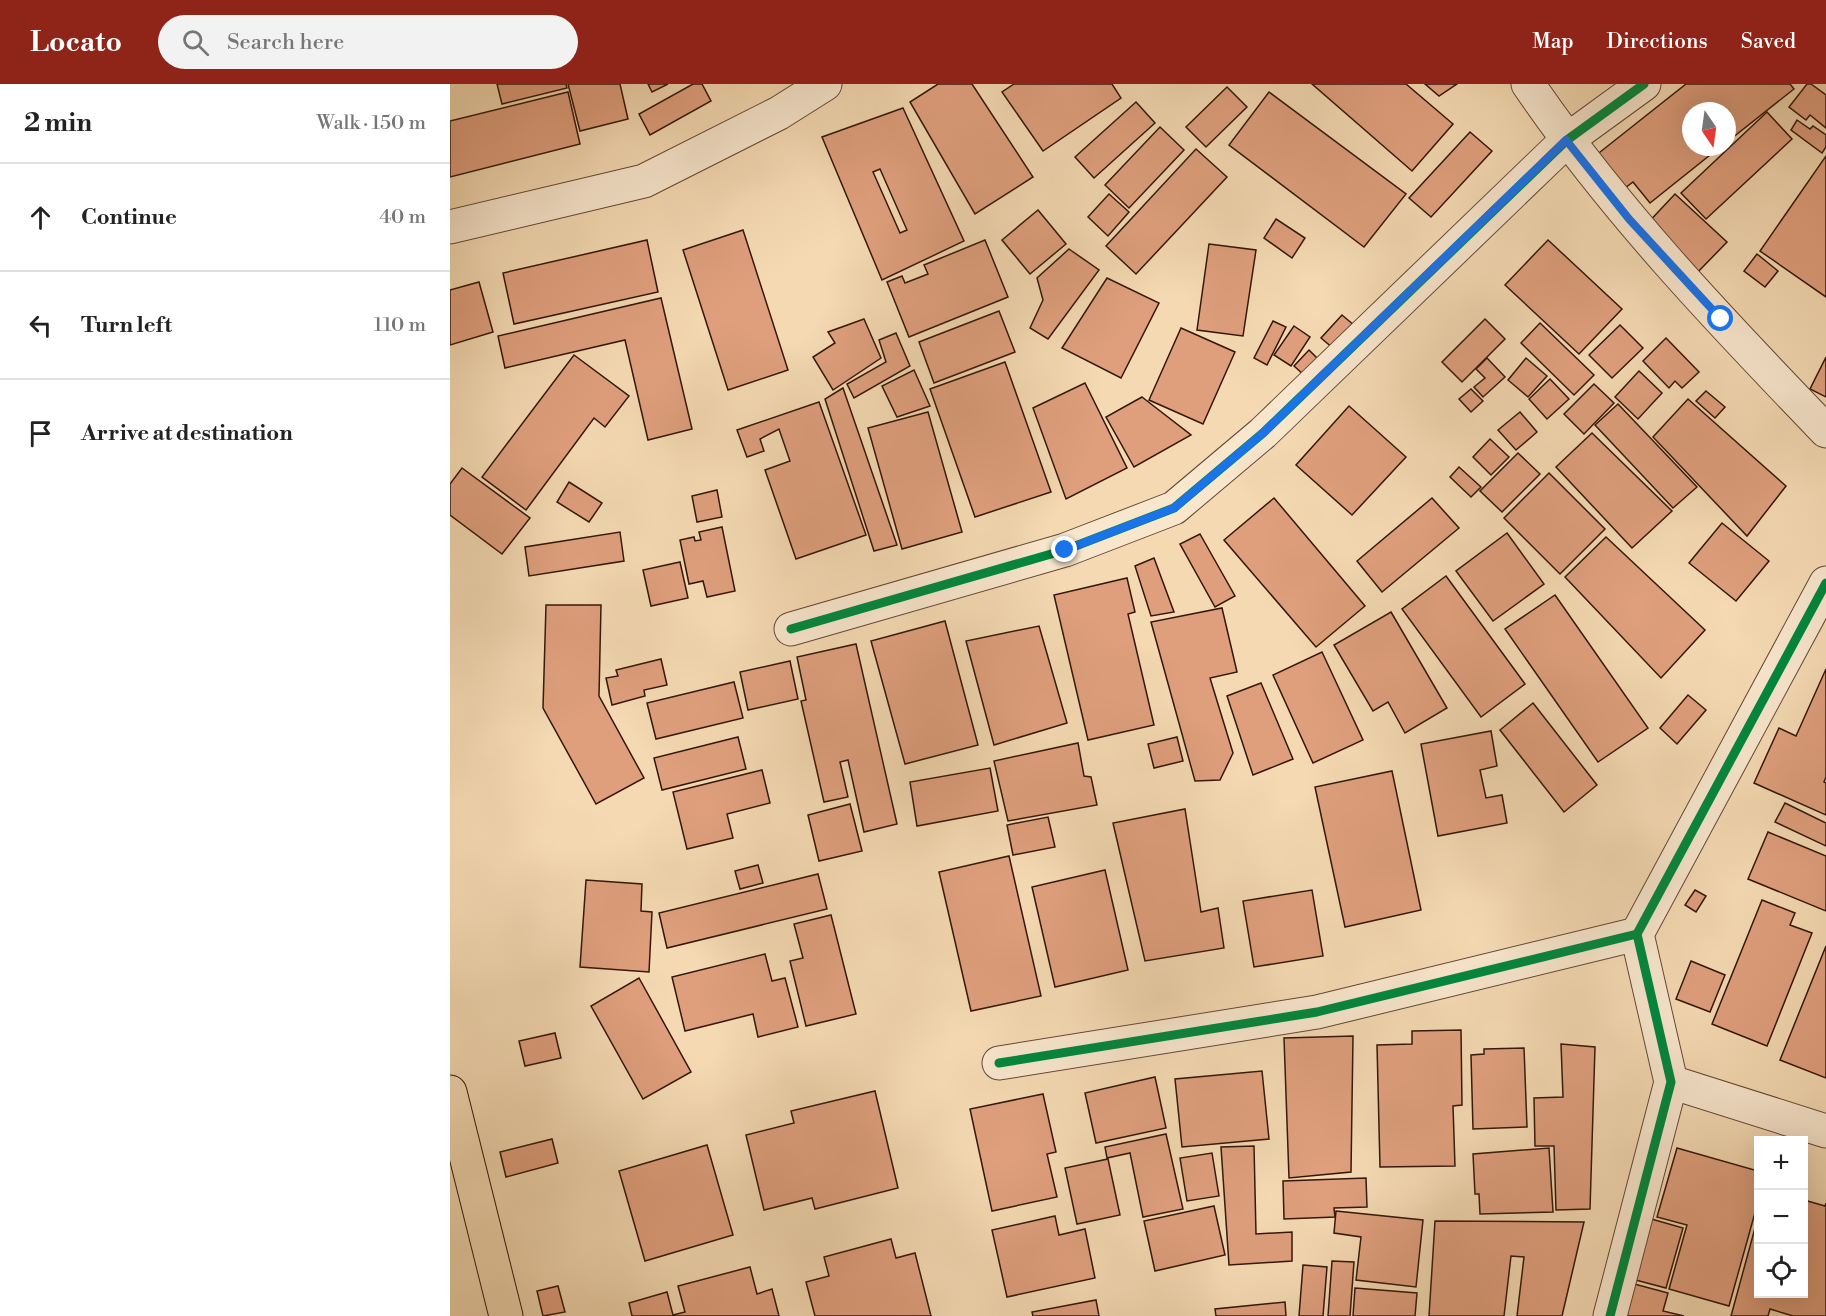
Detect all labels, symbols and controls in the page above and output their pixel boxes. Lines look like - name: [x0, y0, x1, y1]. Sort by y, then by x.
- search box: [158, 15, 578, 69]
- text: Locato: [30, 25, 122, 60]
- icon: search: [179, 26, 212, 59]
- text: Search here: [227, 29, 344, 56]
- text: Map: [1532, 29, 1574, 55]
- text: Directions: [1607, 29, 1708, 55]
- text: Saved: [1741, 29, 1796, 55]
- north arrow: [1682, 102, 1736, 156]
- text: 2 min: [24, 107, 92, 139]
- text: Walk · 150 m: [317, 111, 426, 136]
- icon: ahead: [24, 201, 57, 234]
- text: Continue: [81, 204, 177, 231]
- text: 40 m: [379, 205, 426, 230]
- route start: [1707, 305, 1733, 331]
- icon: left: [24, 309, 57, 342]
- text: Turn left: [81, 312, 172, 339]
- text: 110 m: [374, 313, 426, 338]
- icon: arrive: [24, 417, 57, 450]
- text: Arrive at destination: [81, 420, 293, 447]
- route end: [1051, 536, 1077, 562]
- map controls: [1754, 1136, 1808, 1298]
- button: +: [1754, 1136, 1808, 1190]
- button: −: [1754, 1190, 1808, 1244]
- button: locate: [1754, 1244, 1808, 1298]

